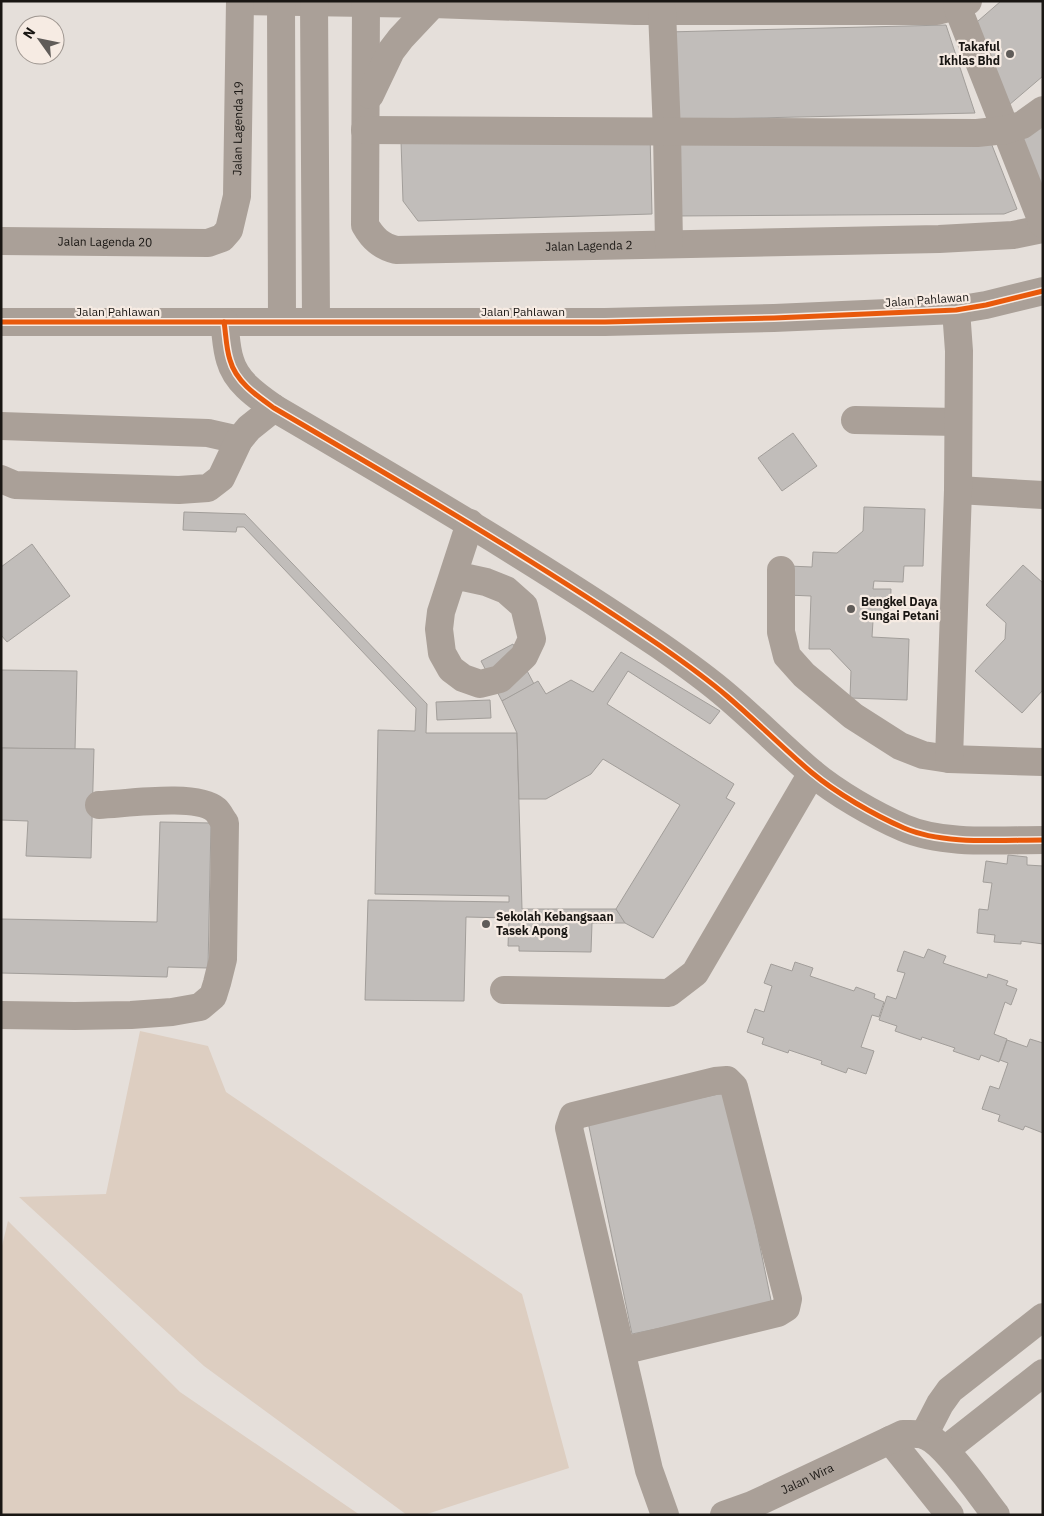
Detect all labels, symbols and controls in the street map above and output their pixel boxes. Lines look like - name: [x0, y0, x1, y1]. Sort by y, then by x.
- north arrow: [15, 15, 65, 65]
- text: N: [19, 24, 39, 42]
- place label: Takaful Ikhlas Bhd: [939, 39, 1000, 68]
- marker: Takaful Ikhlas Bhd: [1004, 48, 1016, 60]
- street label: Jalan Lagenda 19: [229, 81, 246, 176]
- street label: Jalan Lagenda 20: [58, 234, 152, 249]
- street label: Jalan Lagenda 2: [545, 237, 633, 254]
- street label: Jalan Pahlawan: [884, 289, 969, 310]
- street label: Jalan Pahlawan: [76, 304, 160, 319]
- street label: Jalan Pahlawan: [481, 304, 565, 319]
- place label: Bengkel Daya Sungai Petani: [861, 594, 939, 623]
- marker: Bengkel Daya Sungai Petani: [845, 603, 857, 615]
- place label: Sekolah Kebangsaan Tasek Apong: [496, 909, 614, 938]
- marker: Sekolah Kebangsaan Tasek Apong: [480, 918, 492, 930]
- street label: Jalan Wira: [779, 1459, 836, 1497]

